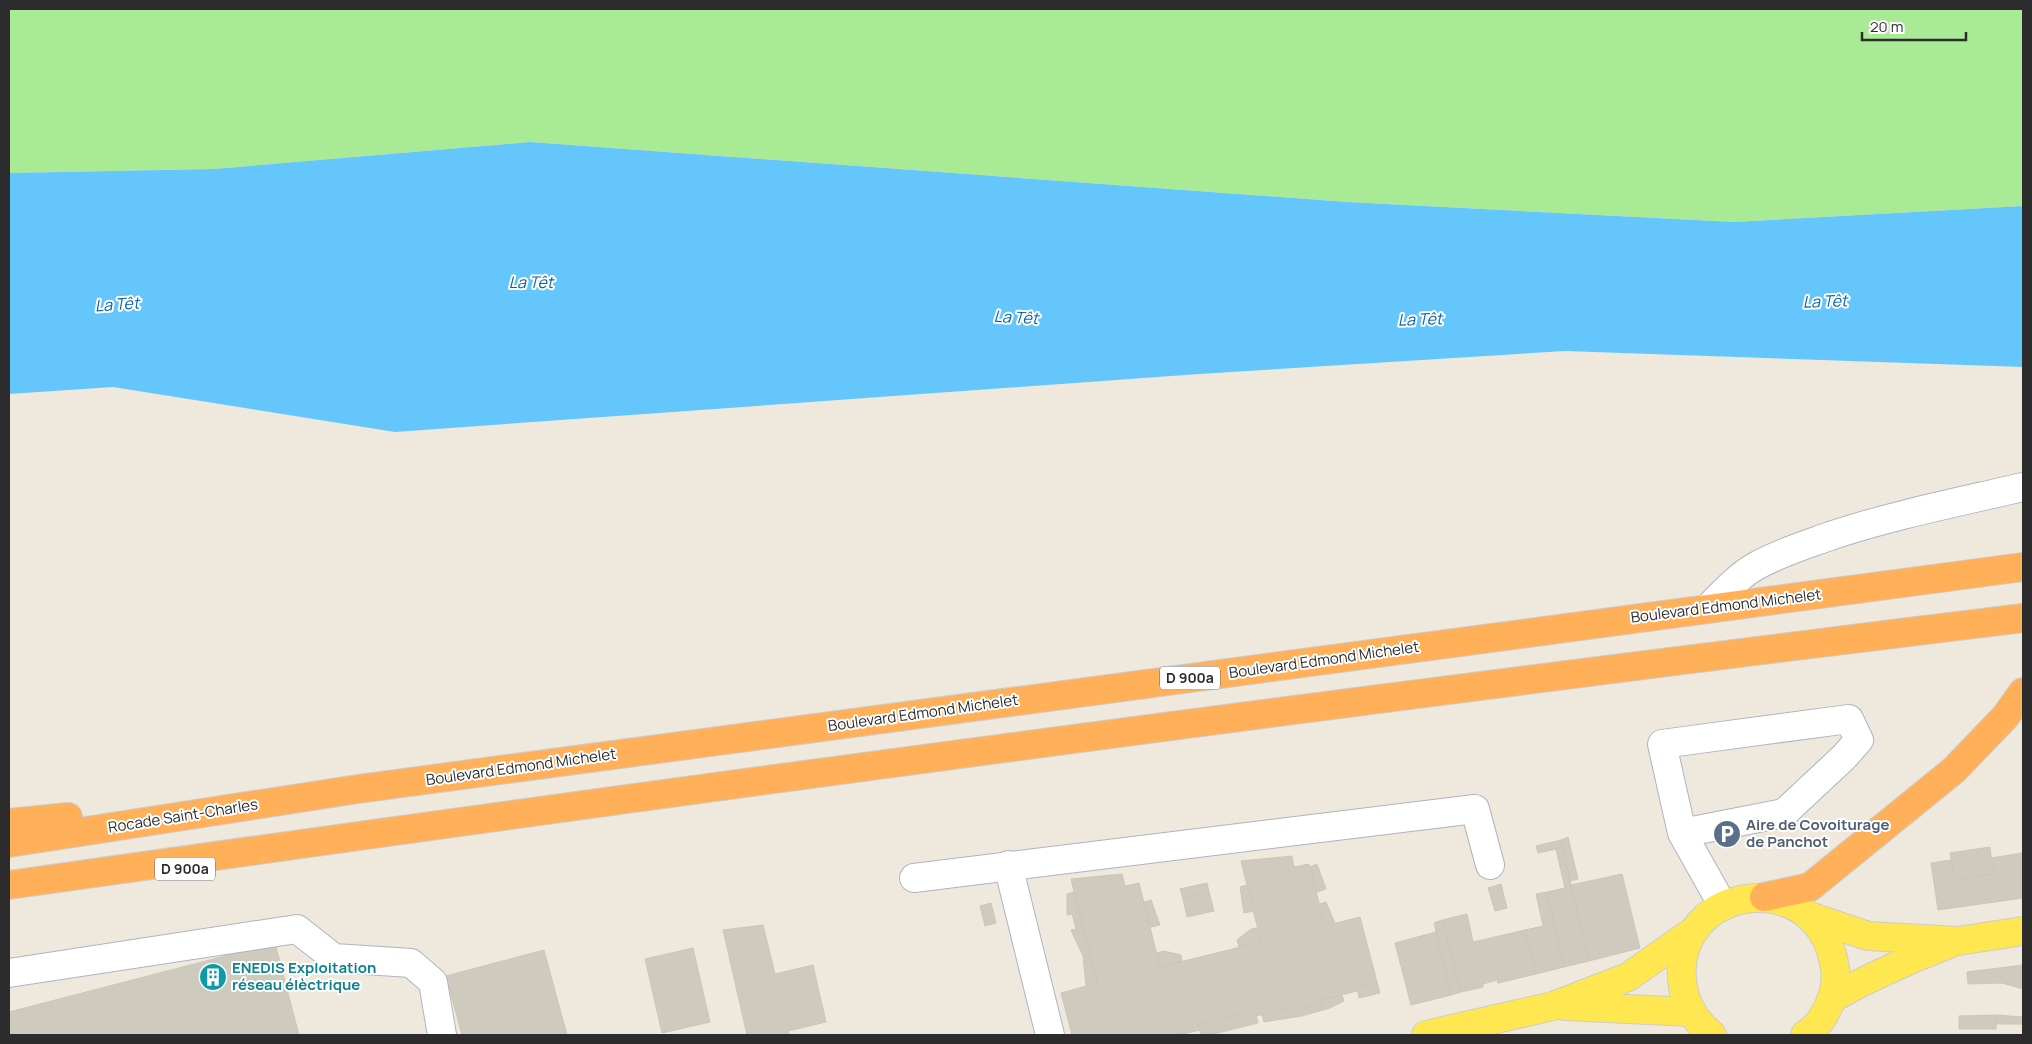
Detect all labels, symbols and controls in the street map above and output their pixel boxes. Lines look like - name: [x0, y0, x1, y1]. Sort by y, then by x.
- scale bar: [1862, 10, 1966, 42]
- text: 20 m: [1870, 16, 1903, 37]
- water label: La Têt: [509, 271, 555, 293]
- water label: La Têt: [1802, 289, 1849, 313]
- water label: La Têt: [94, 291, 142, 317]
- water label: La Têt: [993, 305, 1040, 329]
- water label: La Têt: [1397, 307, 1444, 331]
- street label: Boulevard Edmond Michelet: [1630, 583, 1822, 628]
- street label: Boulevard Edmond Michelet: [1228, 636, 1420, 683]
- road number: D 900a: [1160, 666, 1220, 690]
- street label: Boulevard Edmond Michelet: [827, 689, 1019, 736]
- street label: Boulevard Edmond Michelet: [425, 743, 617, 790]
- street label: Rocade Saint-Charles: [107, 793, 259, 838]
- place label: Aire de Covoiturage de Panchot: [1746, 814, 1890, 852]
- parking icon: Aire de Covoiturage de Panchot: [1712, 819, 1742, 849]
- road number: D 900a: [155, 858, 215, 881]
- place label: ENEDIS Exploitation réseau élèctrique: [232, 957, 376, 995]
- building icon: ENEDIS Exploitation réseau élèctrique: [198, 962, 228, 992]

